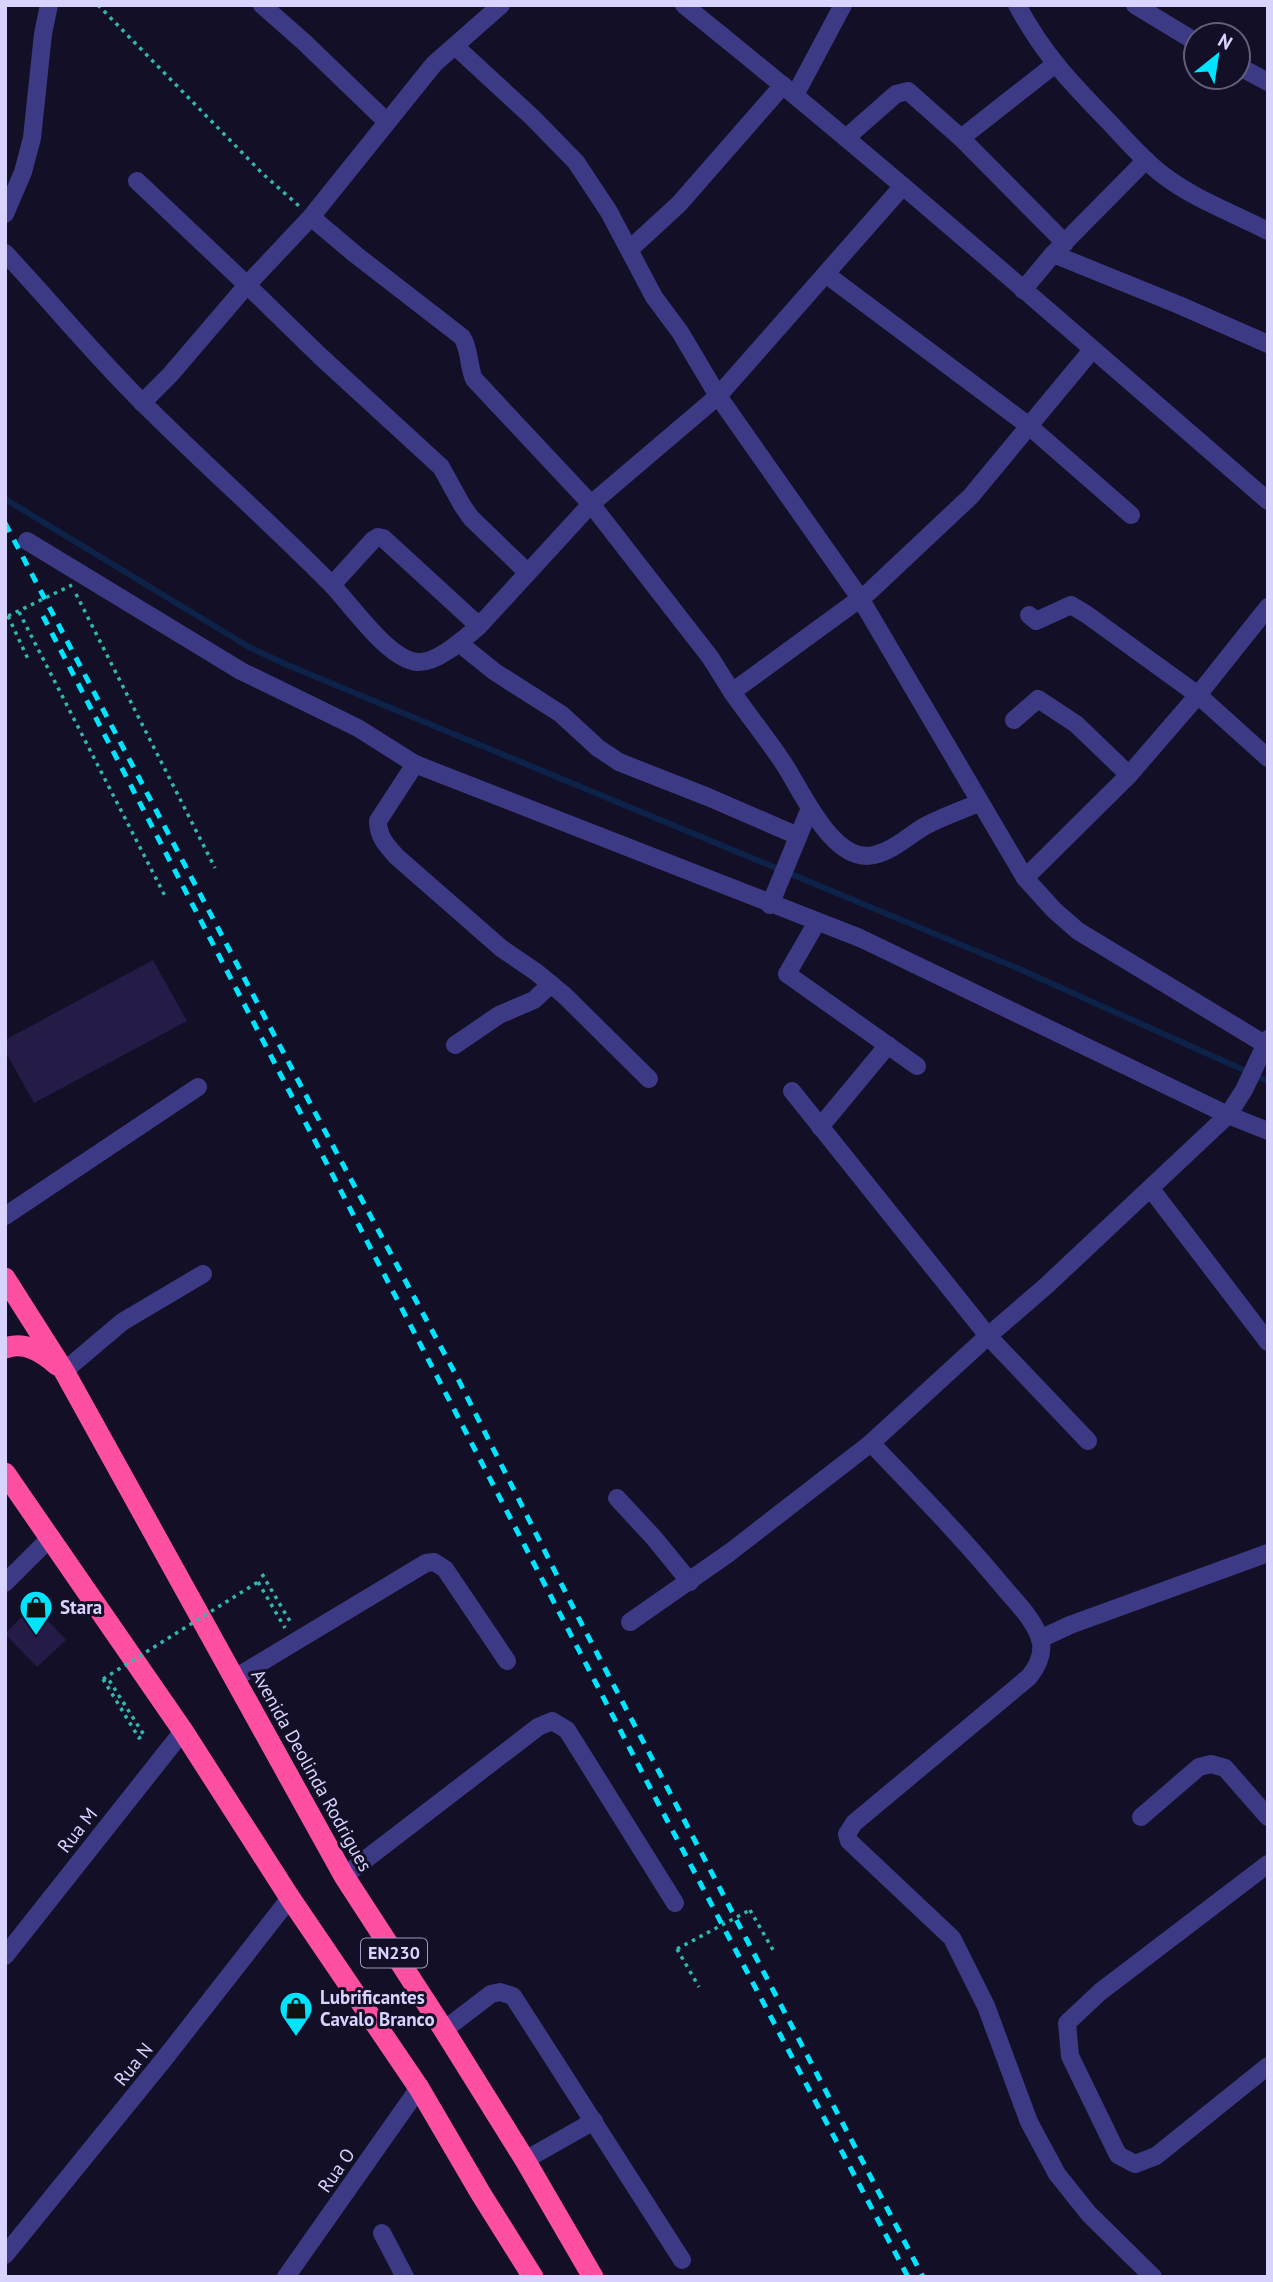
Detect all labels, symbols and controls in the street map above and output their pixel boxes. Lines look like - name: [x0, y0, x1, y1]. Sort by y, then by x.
- north arrow: [1182, 21, 1252, 91]
- text: N: [1214, 28, 1237, 55]
- shop icon: Stara: [17, 1588, 55, 1637]
- place label: Stara: [60, 1595, 102, 1619]
- street label: Avenida Deolinda Rodrigues: [246, 1665, 378, 1875]
- street label: Rua M: [52, 1803, 102, 1857]
- road number: EN230: [361, 1938, 427, 1968]
- place label: Lubrificantes Cavalo Branco: [320, 1985, 435, 2031]
- shop icon: Lubrificantes Cavalo Branco: [277, 1989, 315, 2038]
- street label: Rua N: [108, 2038, 158, 2090]
- street label: Rua O: [312, 2143, 360, 2197]

